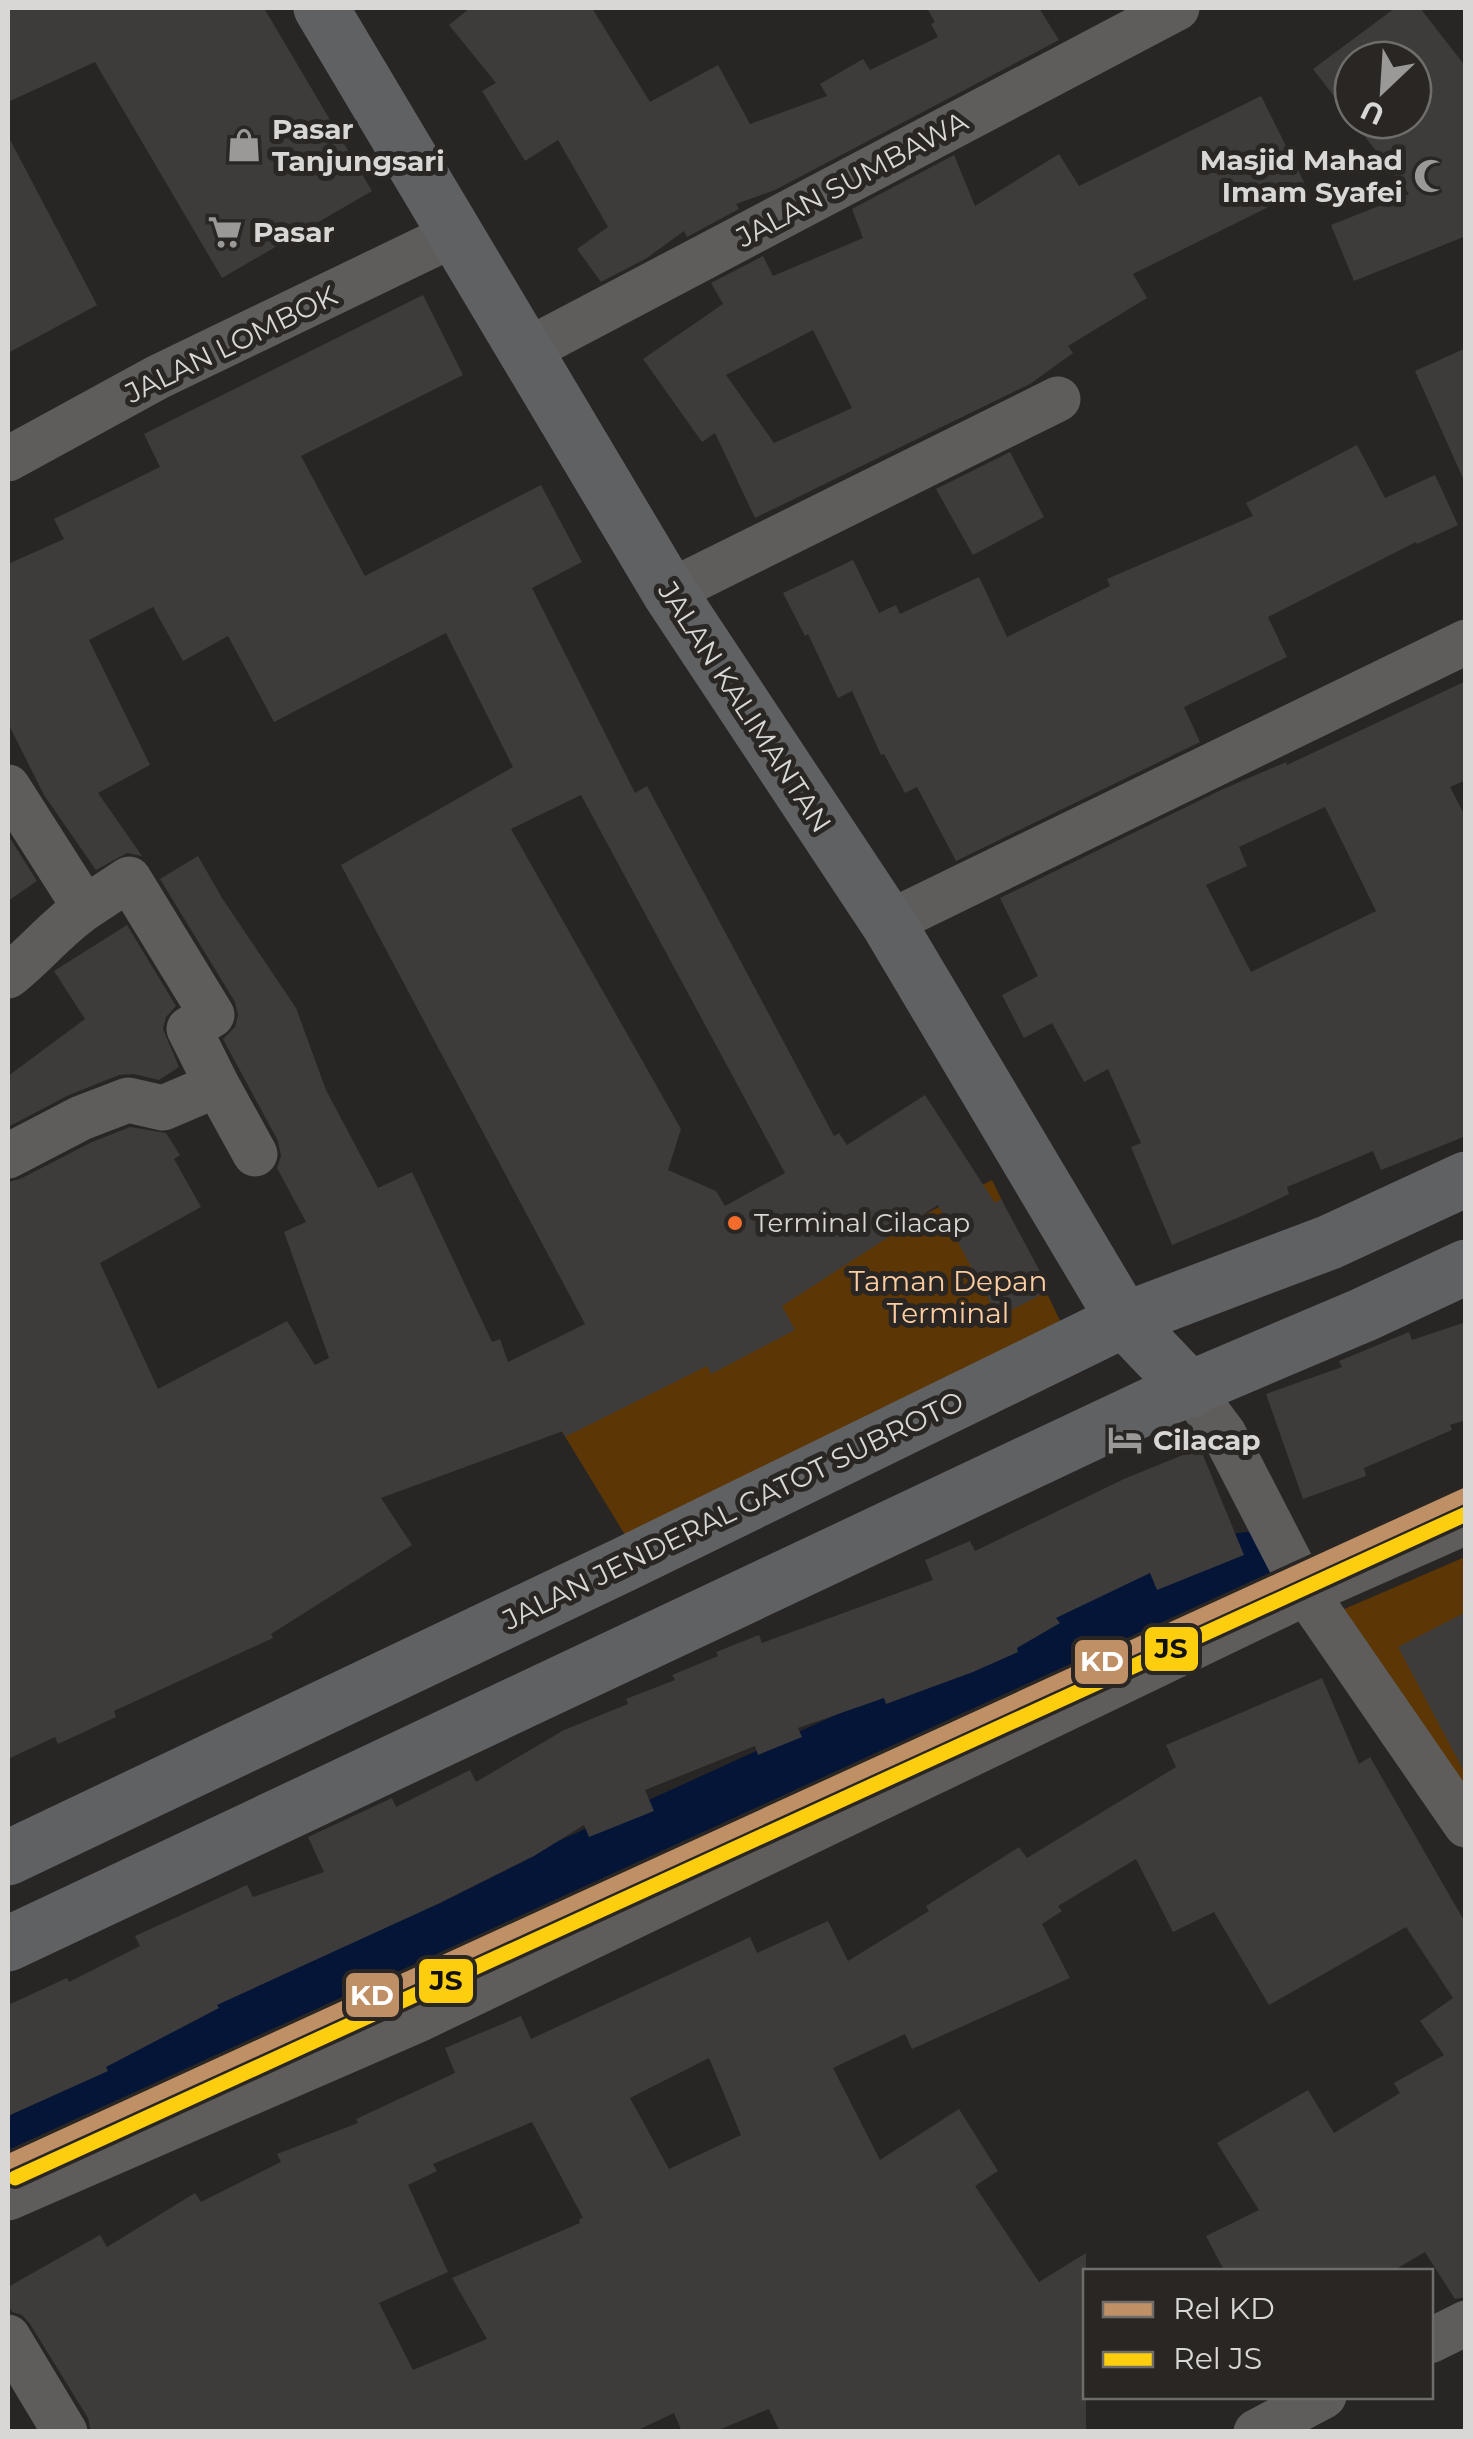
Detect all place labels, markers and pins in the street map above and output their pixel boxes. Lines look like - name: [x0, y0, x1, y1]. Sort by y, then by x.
- place label: Pasar Tanjungsari: [272, 112, 445, 178]
- shop icon: Pasar Tanjungsari: [225, 126, 263, 164]
- place label: Masjid Mahad Imam Syafei: [1200, 143, 1403, 209]
- mosque icon: Masjid Mahad Imam Syafei: [1412, 157, 1450, 195]
- supermarket icon: Pasar: [206, 213, 244, 251]
- place label: Pasar: [253, 215, 335, 249]
- place label: Terminal Cilacap: [754, 1207, 970, 1239]
- marker: Terminal Cilacap: [725, 1213, 745, 1233]
- hotel icon: Cilacap: [1106, 1421, 1144, 1459]
- place label: Cilacap: [1153, 1423, 1261, 1457]

